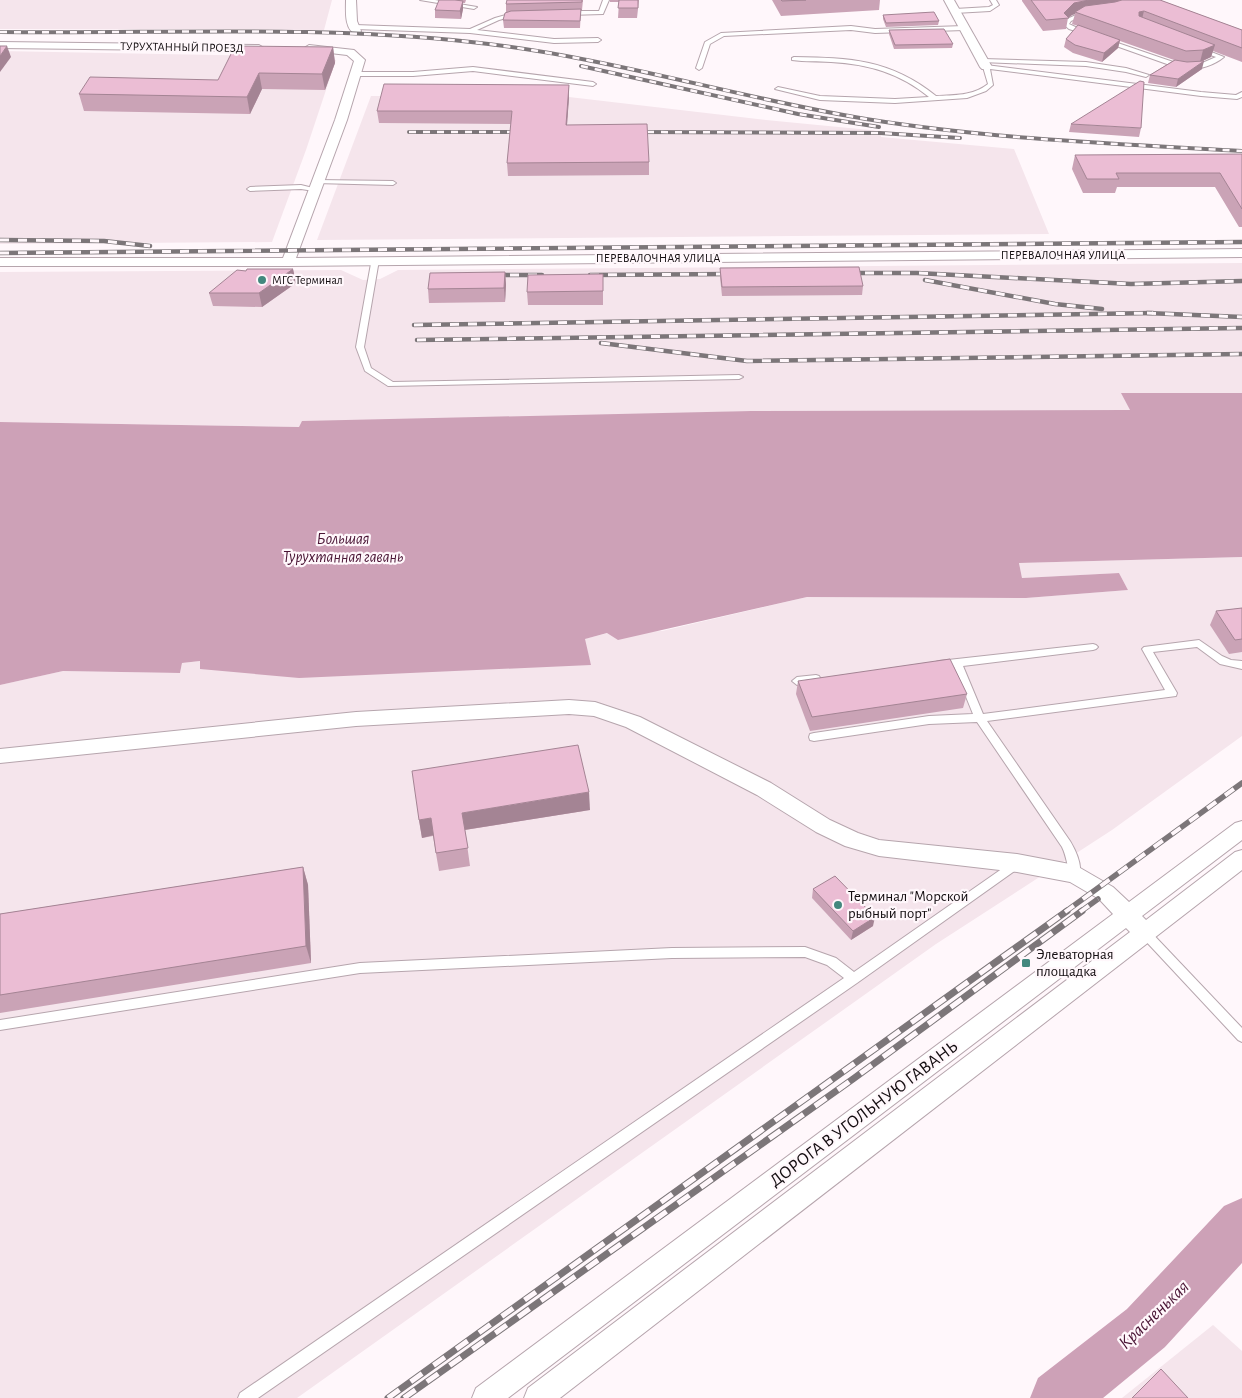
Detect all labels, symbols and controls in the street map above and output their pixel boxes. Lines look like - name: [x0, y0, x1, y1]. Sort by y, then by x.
- street label: ТУРУХТАННЫЙ ПРОЕЗД: [120, 39, 244, 54]
- street label: ПЕРЕВАЛОЧНАЯ УЛИЦА: [1001, 249, 1125, 261]
- street label: ПЕРЕВАЛОЧНАЯ УЛИЦА: [596, 252, 720, 264]
- marker: МГС Терминал: [256, 274, 268, 286]
- place label: МГС Терминал: [272, 274, 343, 286]
- water label: Большая Турухтанная гавань: [283, 531, 403, 566]
- place label: Терминал "Морской рыбный порт": [848, 889, 968, 921]
- marker: Терминал "Морской рыбный порт": [832, 899, 844, 911]
- place label: Элеваторная площадка: [1036, 947, 1114, 979]
- marker: Элеваторная площадка: [1020, 957, 1032, 969]
- street label: ДОРОГА В УГОЛЬНУЮ ГАВАНЬ: [767, 1037, 962, 1191]
- water label: Красненькая: [1115, 1277, 1193, 1353]

